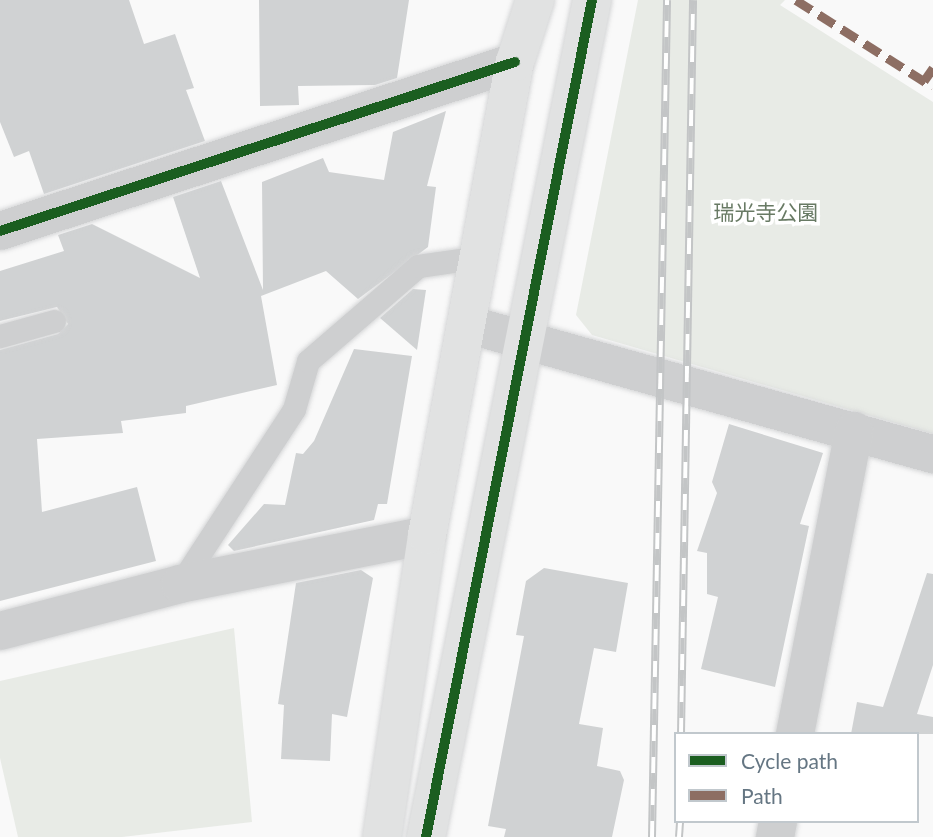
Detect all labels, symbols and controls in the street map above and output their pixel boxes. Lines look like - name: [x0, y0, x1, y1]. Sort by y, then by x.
- park label: 瑞光寺公園: [714, 199, 818, 225]
- legend: [674, 732, 919, 823]
- text: Cycle path: [741, 748, 838, 773]
- text: Path: [741, 783, 783, 808]

